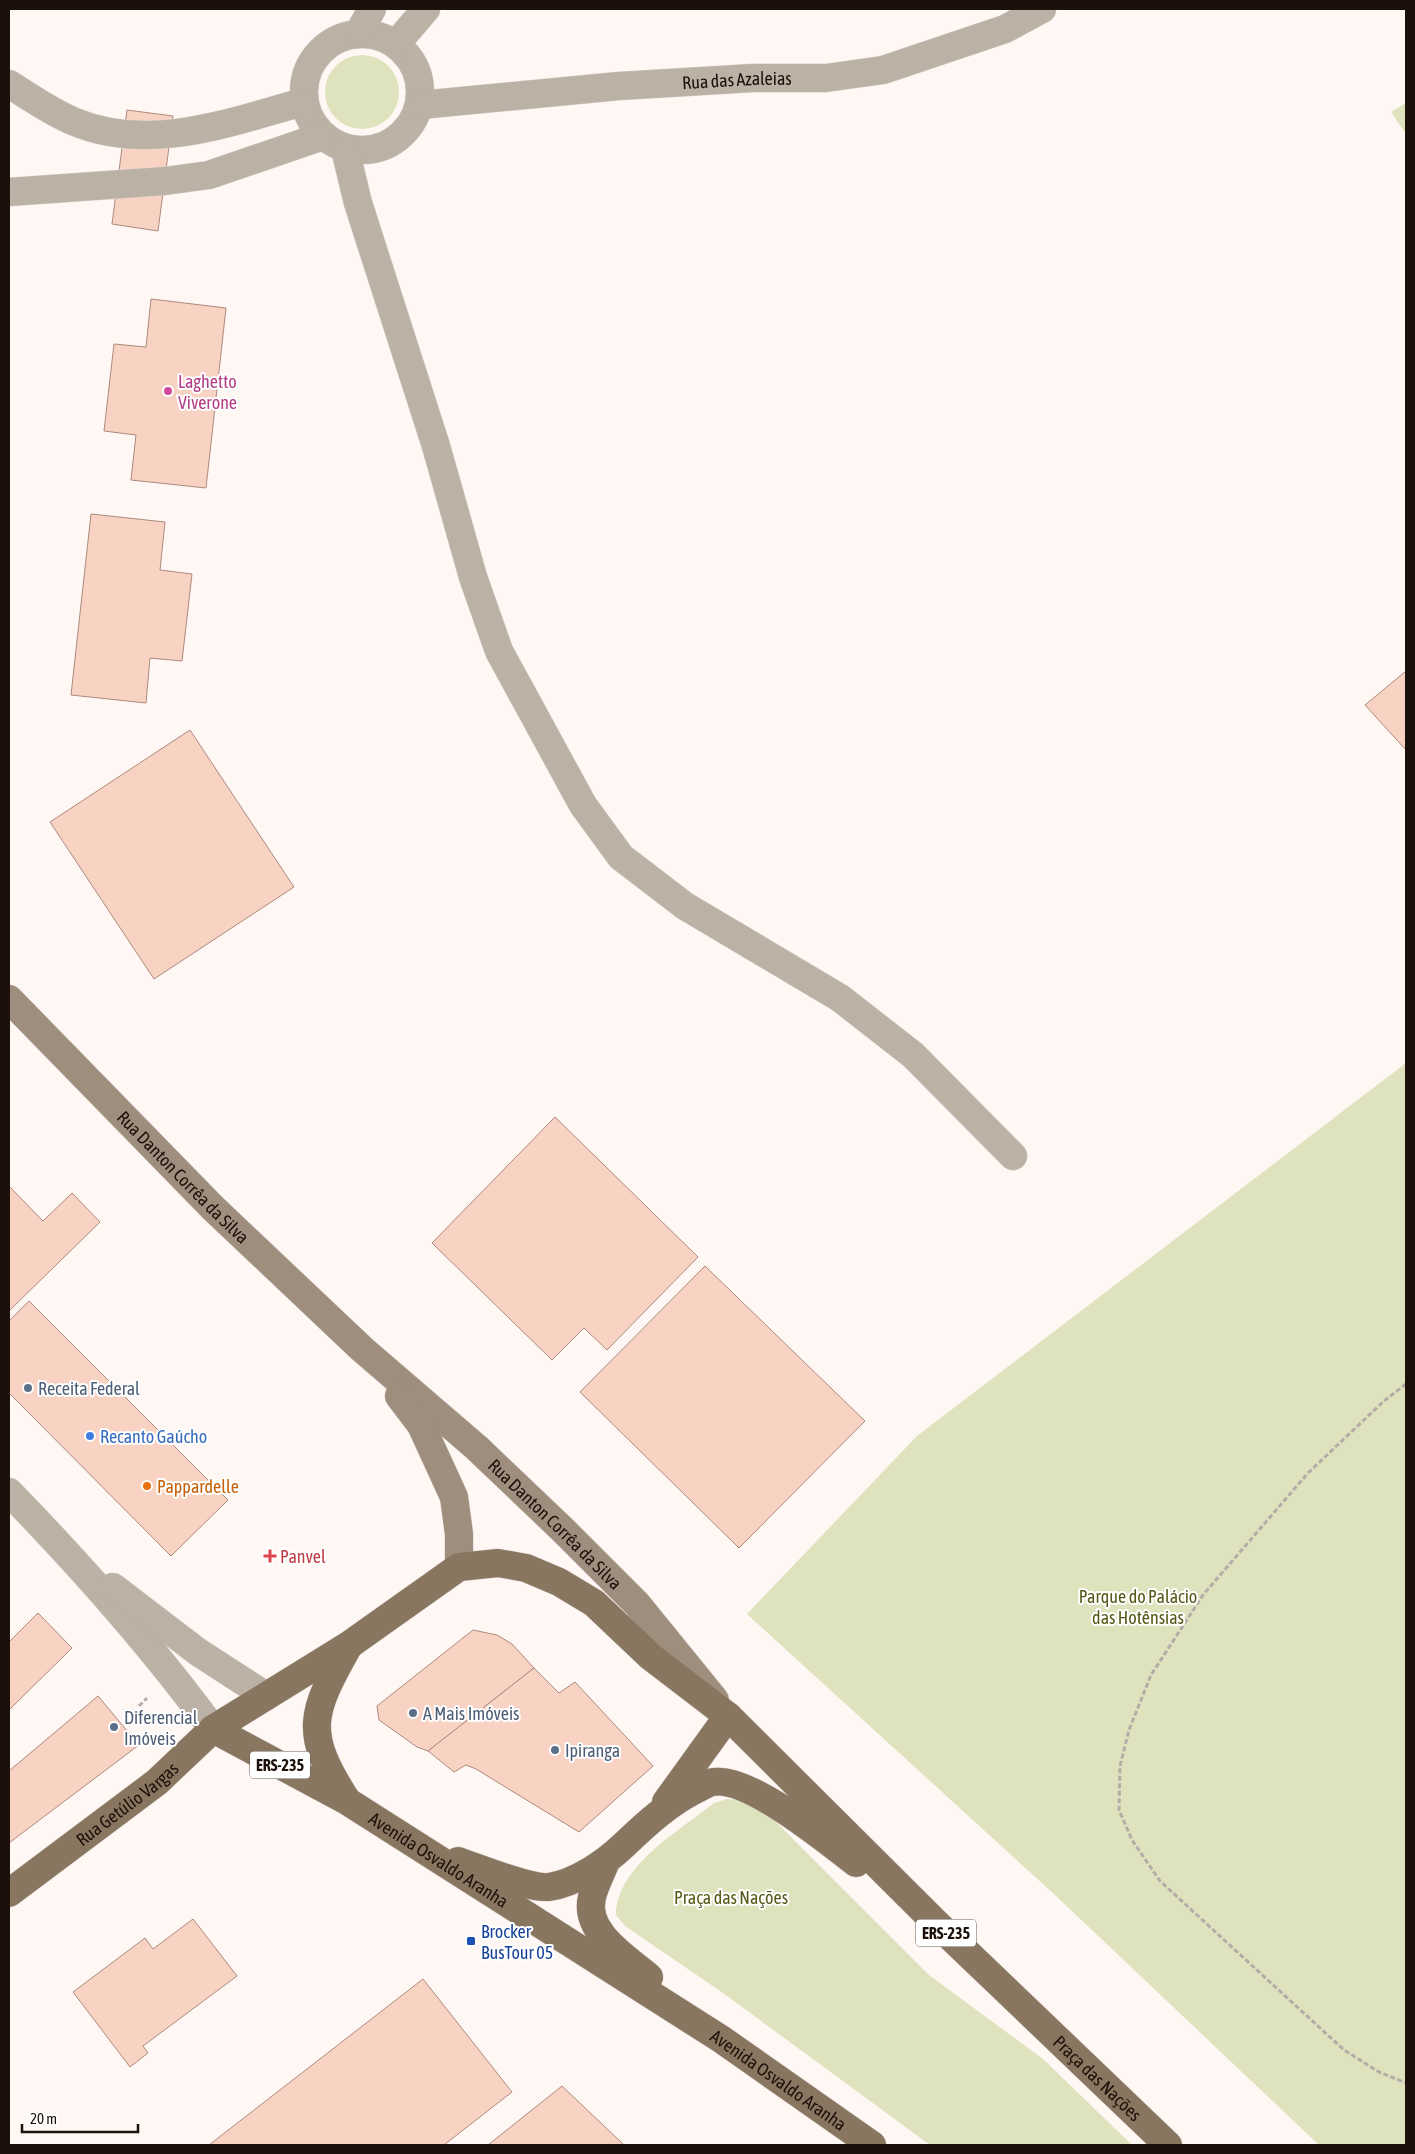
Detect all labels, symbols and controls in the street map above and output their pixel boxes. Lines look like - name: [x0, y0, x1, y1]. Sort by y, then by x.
- street label: Rua das Azaleias: [682, 68, 792, 93]
- place label: Laghetto Viverone: [178, 371, 237, 413]
- marker: Laghetto Viverone: [162, 385, 174, 397]
- street label: Rua Danton Corrêa da Silva: [113, 1106, 254, 1247]
- place label: Receita Federal: [38, 1378, 140, 1399]
- marker: Receita Federal: [22, 1382, 34, 1394]
- place label: Recanto Gaúcho: [100, 1426, 207, 1447]
- marker: Recanto Gaúcho: [84, 1430, 96, 1442]
- street label: Rua Danton Corrêa da Silva: [484, 1454, 626, 1593]
- place label: Pappardelle: [157, 1476, 239, 1497]
- marker: Pappardelle: [141, 1480, 153, 1492]
- place label: Panvel: [280, 1546, 326, 1567]
- marker: Panvel: [264, 1550, 276, 1562]
- park label: Parque do Palácio das Hotênsias: [1079, 1586, 1197, 1628]
- place label: A Mais Imóveis: [423, 1703, 519, 1724]
- place label: Diferencial Imóveis: [124, 1707, 198, 1749]
- marker: A Mais Imóveis: [407, 1707, 419, 1719]
- marker: Diferencial Imóveis: [108, 1721, 120, 1733]
- place label: Ipiranga: [565, 1740, 620, 1761]
- marker: Ipiranga: [549, 1744, 561, 1756]
- road number: ERS-235: [250, 1752, 310, 1778]
- street label: Rua Getúlio Vargas: [72, 1757, 182, 1850]
- street label: Avenida Osvaldo Aranha: [365, 1807, 512, 1912]
- park label: Praça das Nações: [674, 1887, 788, 1908]
- road number: ERS-235: [916, 1920, 976, 1946]
- place label: Brocker BusTour 05: [481, 1921, 553, 1963]
- marker: Brocker BusTour 05: [465, 1935, 477, 1947]
- street label: Avenida Osvaldo Aranha: [707, 2025, 851, 2134]
- street label: Praça das Nações: [1049, 2031, 1146, 2125]
- scale bar: [22, 2102, 139, 2134]
- text: 20 m: [30, 2110, 57, 2127]

